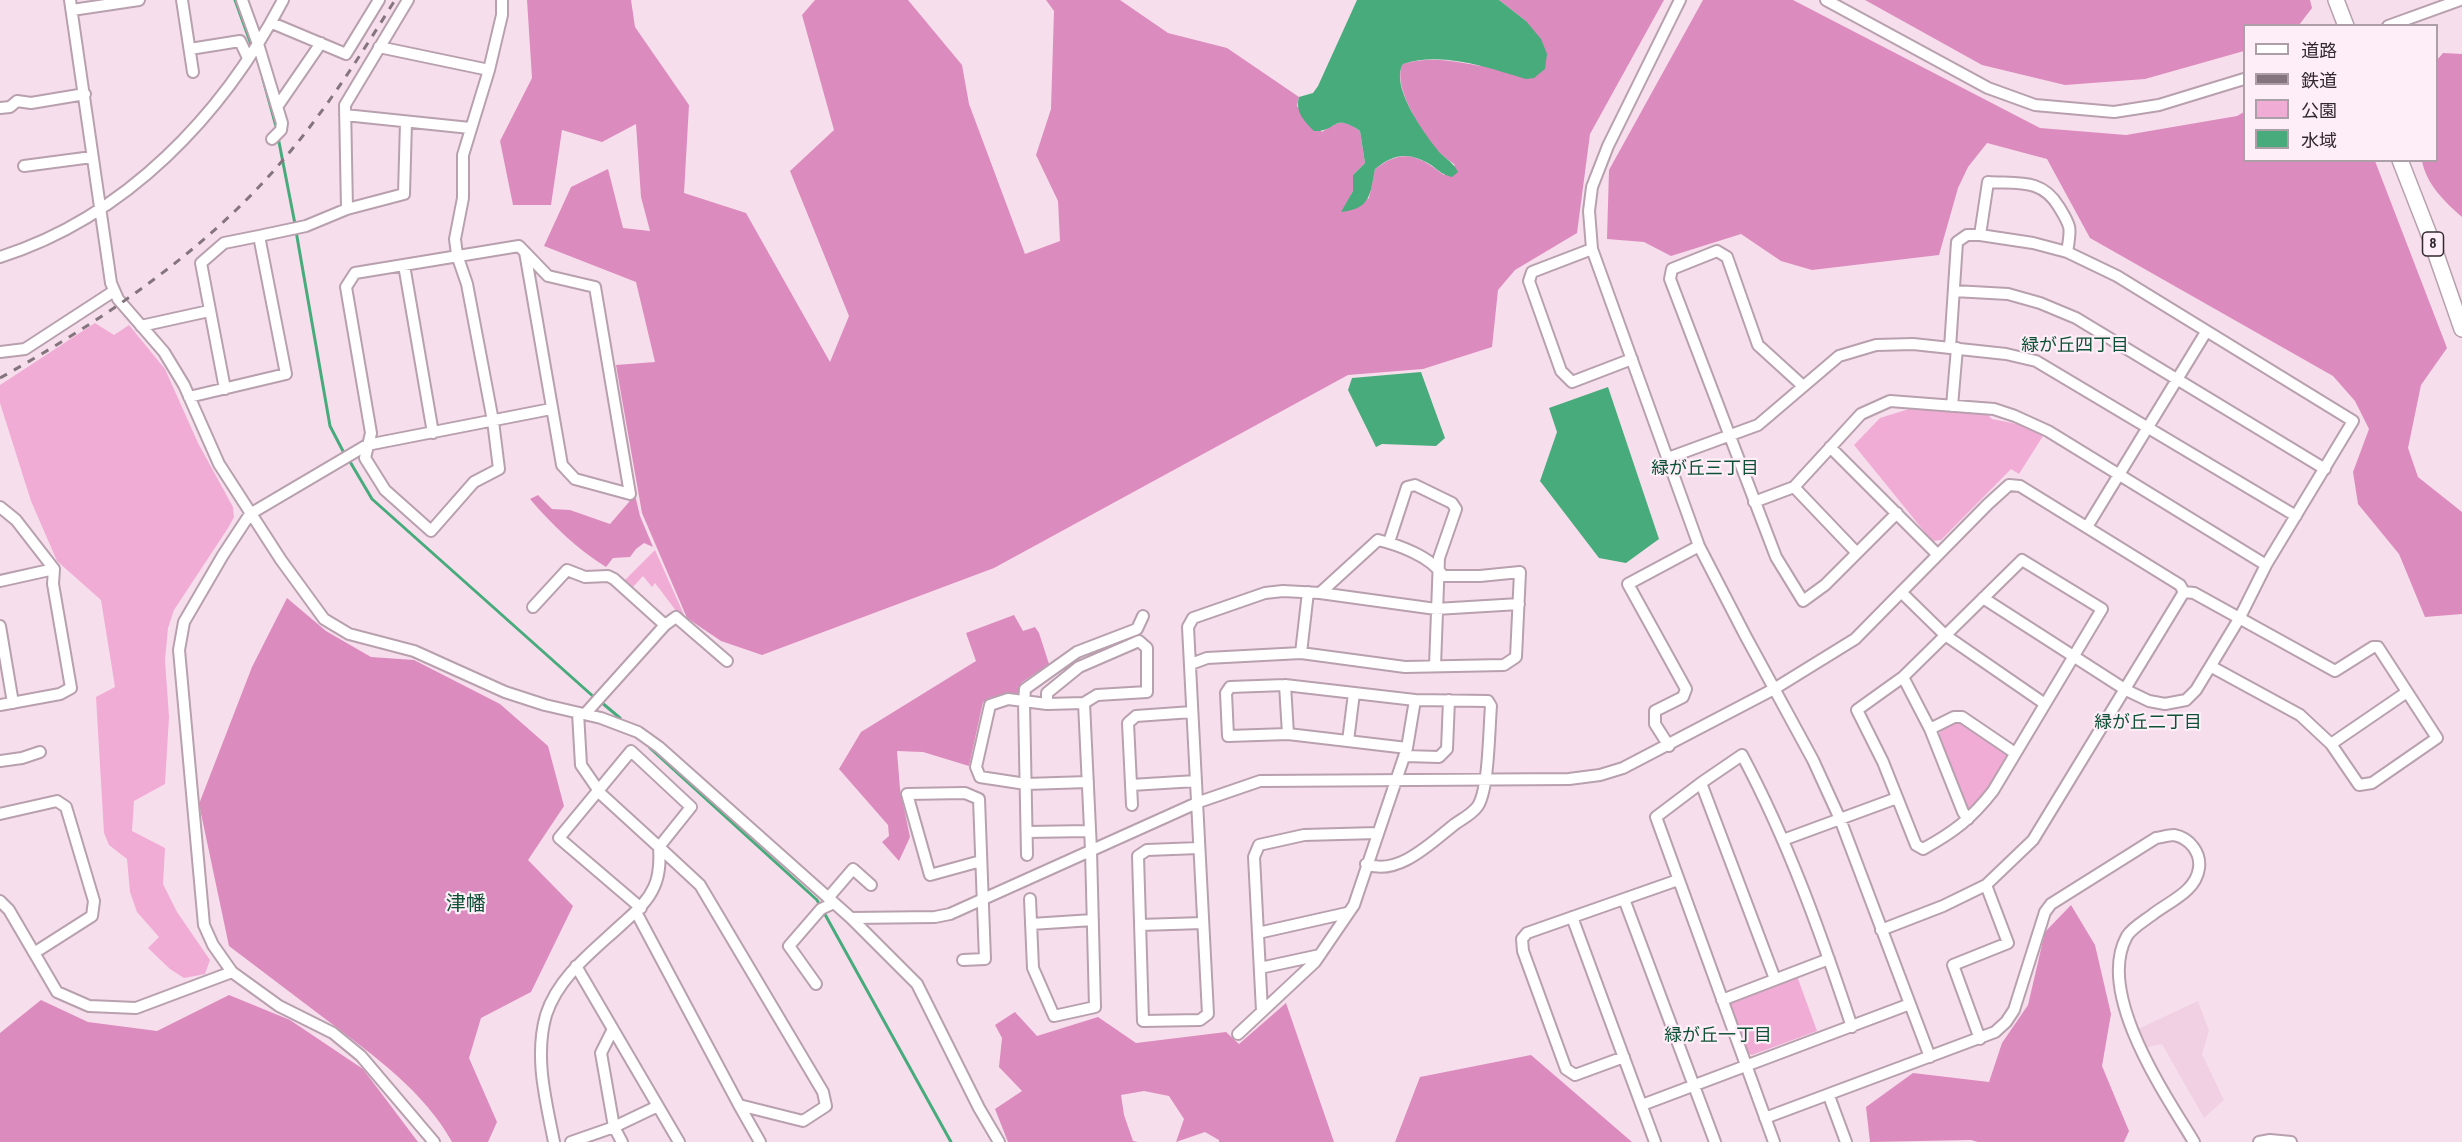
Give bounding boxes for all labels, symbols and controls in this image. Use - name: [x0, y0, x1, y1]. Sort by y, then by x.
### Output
- legend: [2243, 24, 2438, 162]
- text: 道路: [2301, 38, 2337, 63]
- text: 鉄道: [2301, 68, 2337, 93]
- text: 公園: [2301, 98, 2337, 123]
- text: 水域: [2301, 128, 2337, 153]
- road number: 8: [2422, 232, 2444, 256]
- district label: 緑が丘四丁目: [2021, 335, 2129, 357]
- district label: 緑が丘三丁目: [1651, 458, 1759, 480]
- district label: 緑が丘二丁目: [2094, 712, 2202, 734]
- district label: 津幡: [446, 893, 486, 917]
- district label: 緑が丘一丁目: [1664, 1025, 1772, 1047]

